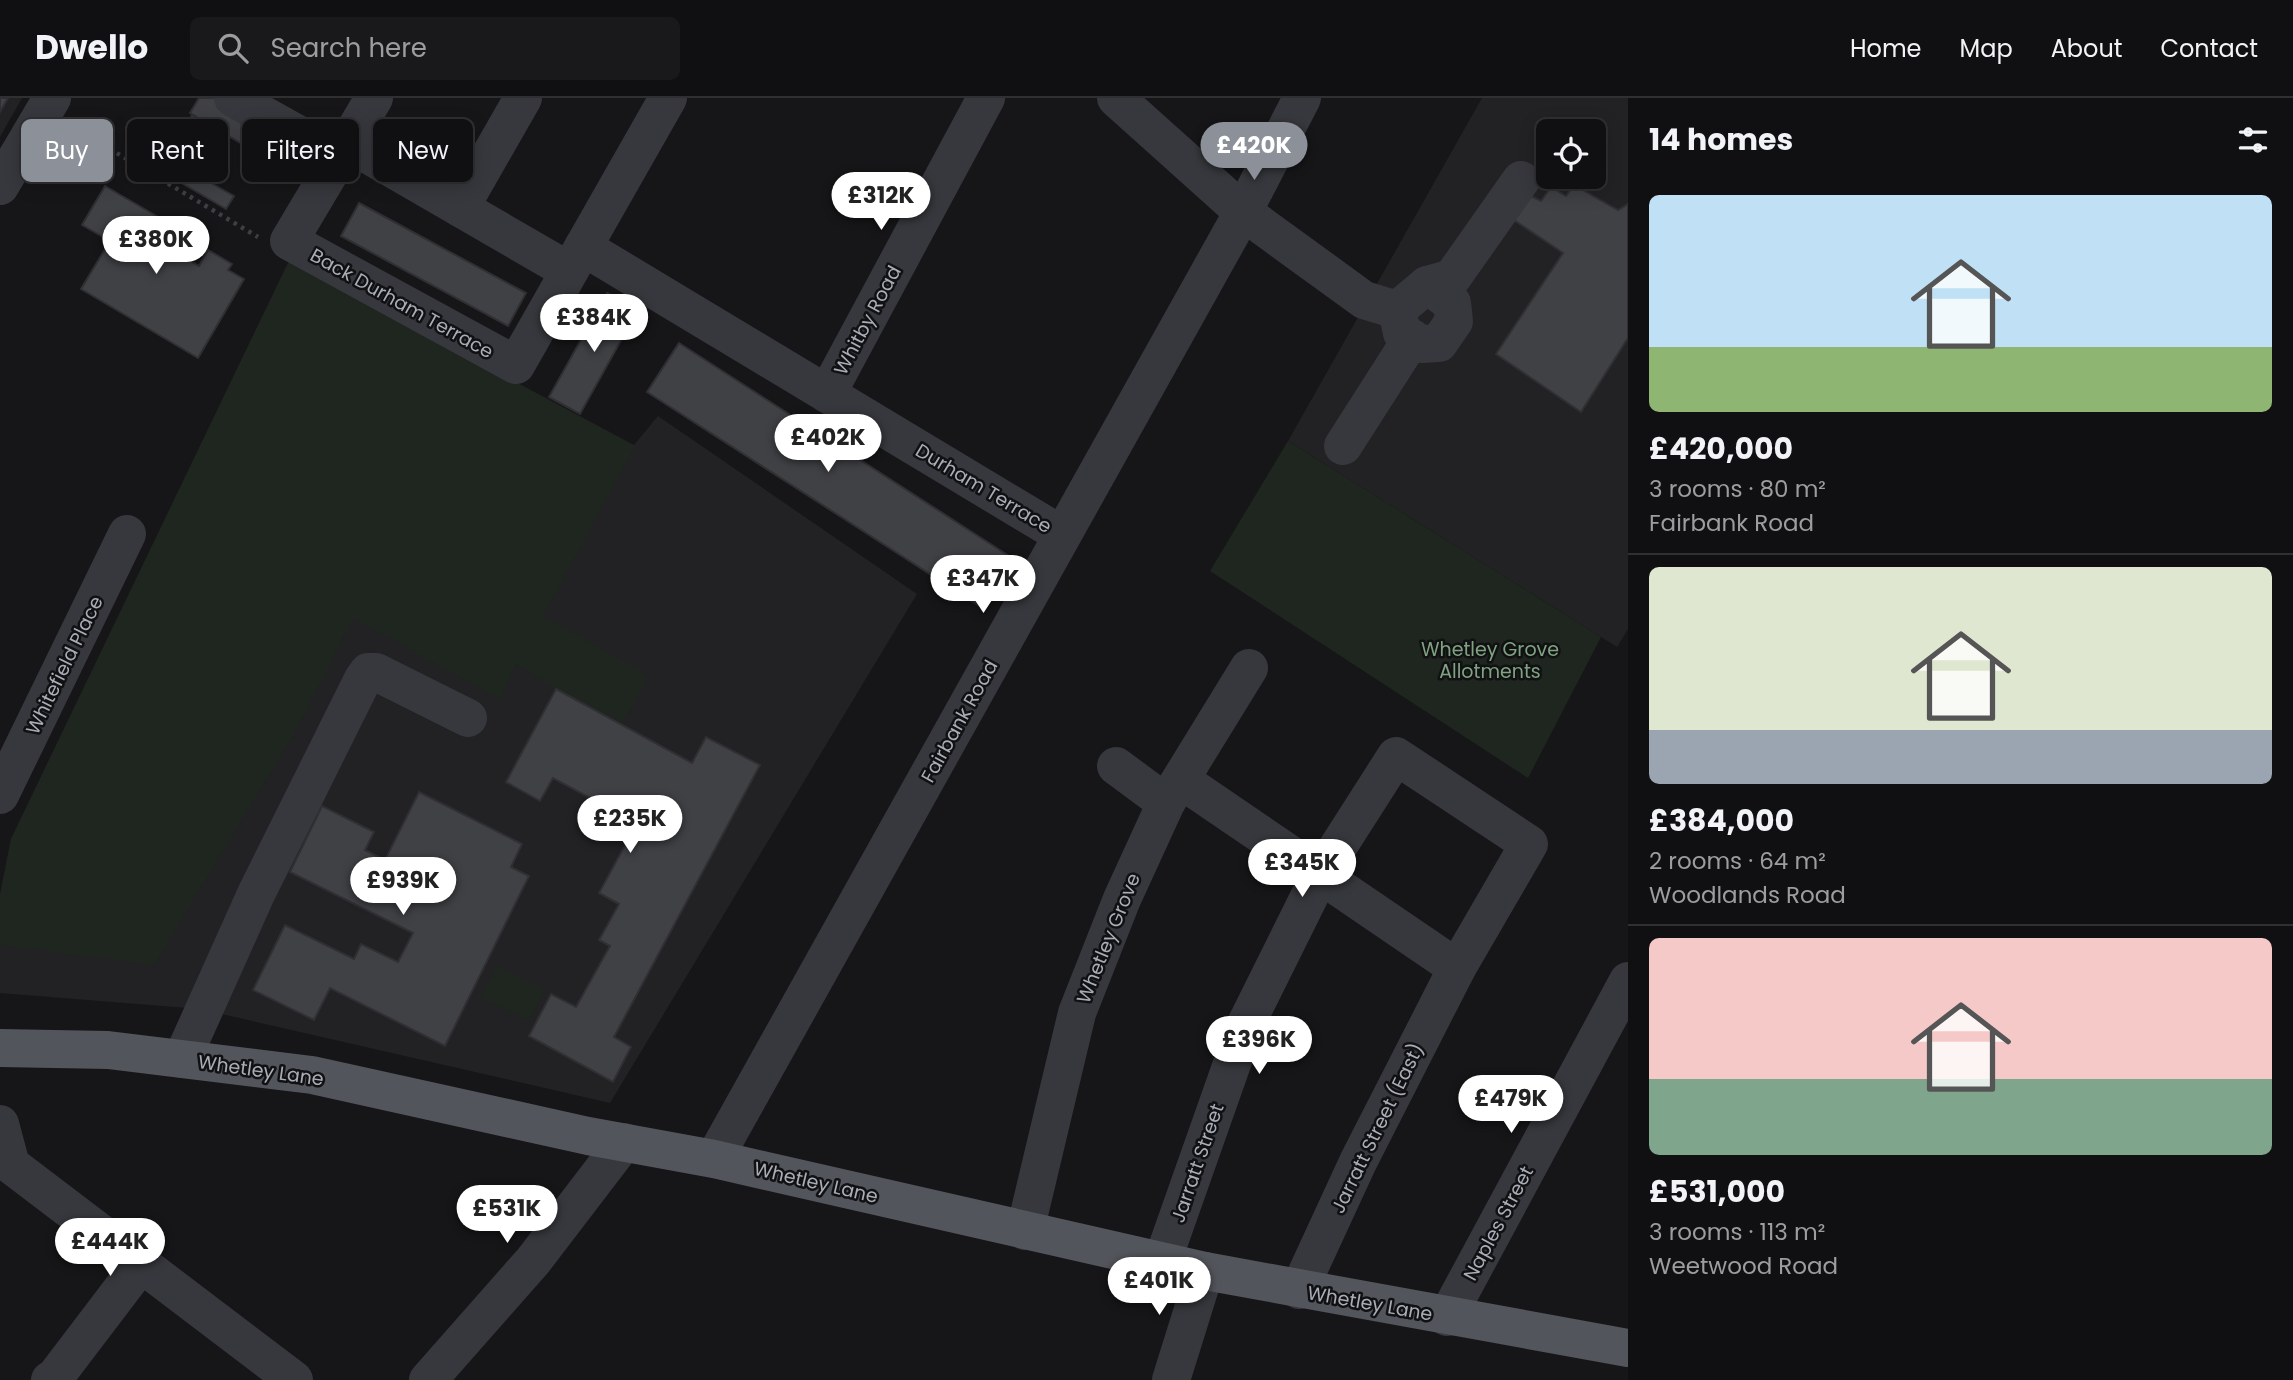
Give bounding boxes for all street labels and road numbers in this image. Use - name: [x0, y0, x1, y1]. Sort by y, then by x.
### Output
- street label: Back Durham Terrace: [305, 242, 498, 365]
- street label: Whitby Road: [827, 261, 908, 380]
- street label: Durham Terrace: [910, 437, 1057, 540]
- street label: Whitefield Place: [19, 591, 110, 739]
- street label: Fairbank Road: [915, 655, 1004, 787]
- street label: Whetley Grove: [1070, 869, 1147, 1007]
- street label: Jarratt Street (East): [1324, 1039, 1430, 1218]
- street label: Whetley Lane: [196, 1048, 326, 1093]
- street label: Jarratt Street: [1164, 1100, 1231, 1226]
- street label: Whetley Lane: [751, 1155, 881, 1210]
- street label: Naples Street: [1457, 1161, 1540, 1285]
- street label: Whetley Lane: [1305, 1279, 1435, 1328]

